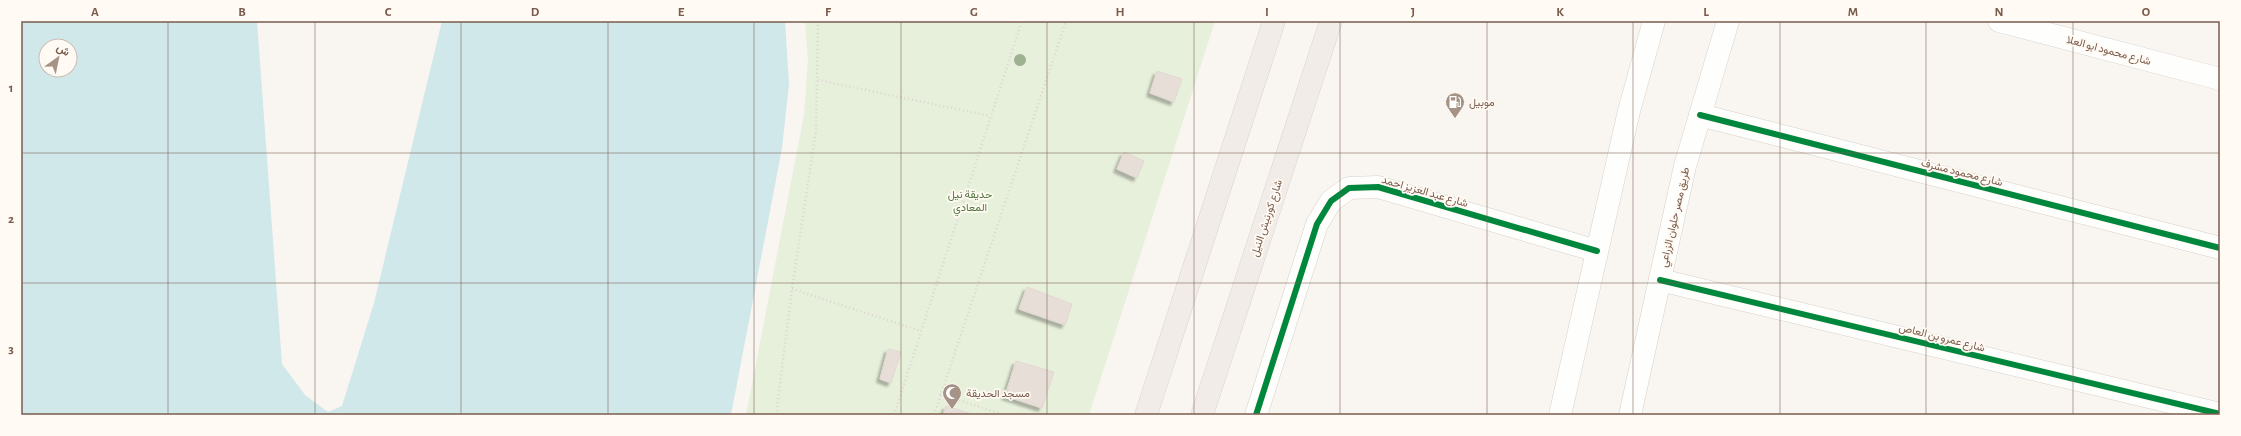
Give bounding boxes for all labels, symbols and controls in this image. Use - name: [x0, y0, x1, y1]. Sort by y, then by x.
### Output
- text: A: [91, 6, 99, 19]
- text: B: [238, 6, 246, 19]
- text: C: [385, 6, 392, 19]
- text: D: [531, 6, 540, 19]
- text: E: [678, 6, 685, 19]
- text: F: [825, 6, 832, 19]
- text: G: [970, 6, 978, 19]
- text: H: [1115, 6, 1125, 19]
- text: I: [1265, 6, 1269, 19]
- text: J: [1411, 6, 1415, 19]
- text: K: [1556, 6, 1564, 19]
- text: L: [1703, 6, 1709, 19]
- text: M: [1848, 6, 1858, 19]
- text: N: [1994, 6, 2004, 19]
- text: O: [2142, 6, 2151, 19]
- street label: شارع محمود ابو العلا: [2065, 34, 2152, 69]
- north arrow: [38, 38, 78, 78]
- text: ش: [54, 42, 72, 59]
- text: 1: [9, 82, 13, 95]
- fuel station icon: موبيل: [1444, 91, 1466, 119]
- place label: موبيل: [1469, 97, 1495, 109]
- street label: شارع محمود مشرف: [1919, 157, 2004, 190]
- street label: طريق مصر حلوان الزراعي: [1658, 166, 1695, 269]
- street label: شارع عبد العزيز احمد: [1380, 174, 1470, 211]
- street label: شارع كورنيش النيل: [1249, 178, 1286, 259]
- park label: حديقة نيل المعادي: [948, 189, 992, 217]
- text: 2: [8, 213, 14, 226]
- street label: شارع عمرو بن العاص: [1897, 321, 1986, 356]
- text: 3: [8, 343, 14, 356]
- mosque icon: مسجد الحديقة: [941, 382, 963, 410]
- place label: مسجد الحديقة: [966, 388, 1030, 400]

